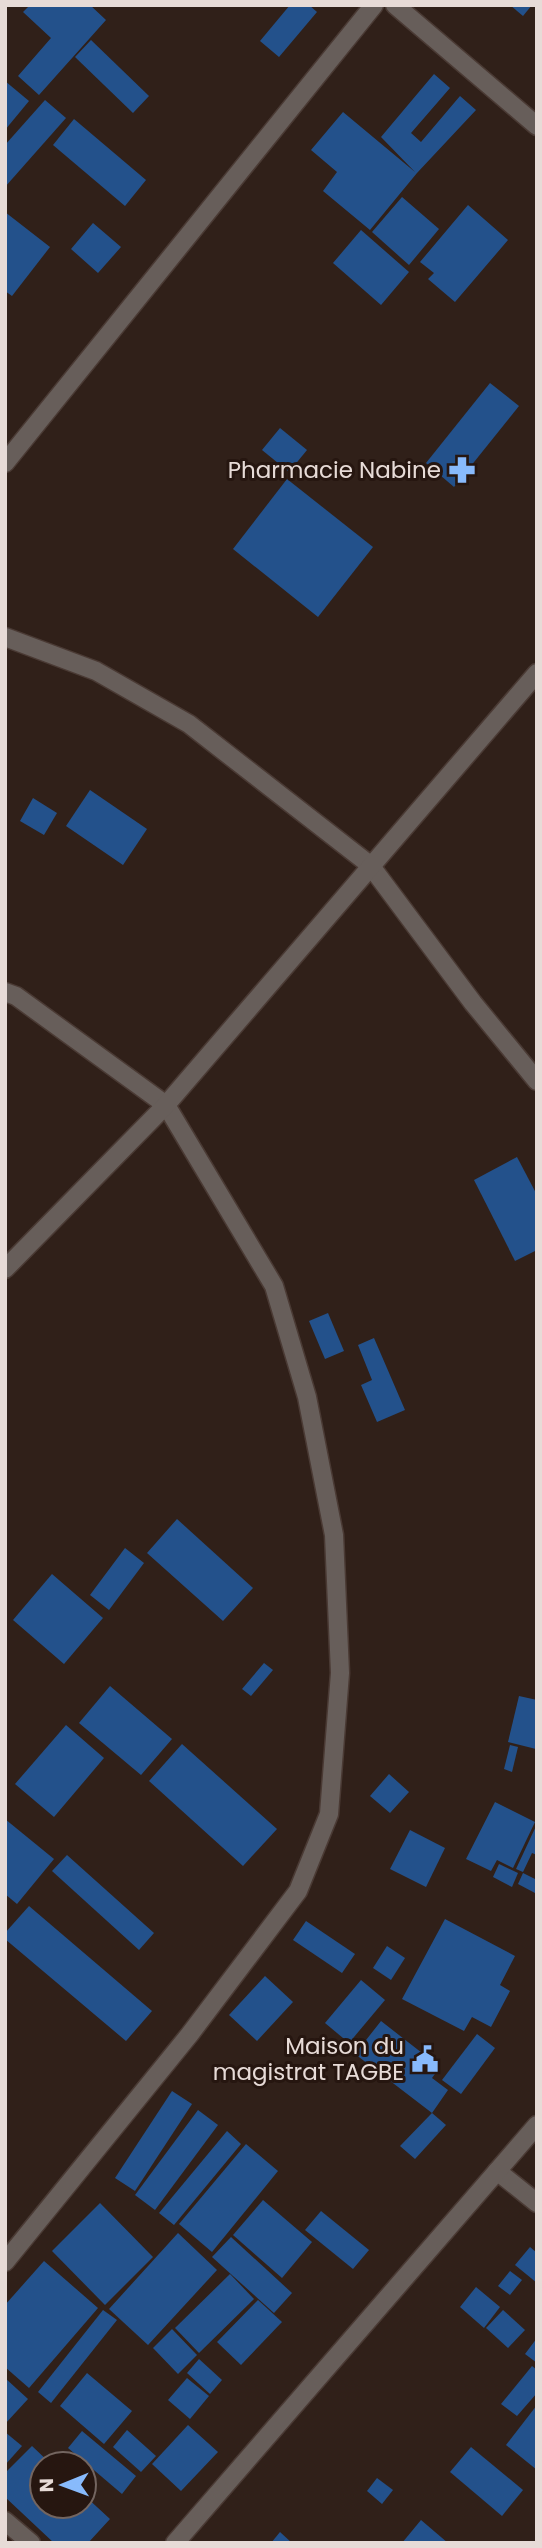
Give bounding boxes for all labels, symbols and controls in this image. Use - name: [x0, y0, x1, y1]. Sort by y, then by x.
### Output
- place label: Pharmacie Nabine: [228, 454, 441, 486]
- pharmacy icon: Pharmacie Nabine: [447, 455, 477, 485]
- place label: Maison du magistrat TAGBE: [213, 2030, 404, 2088]
- public building icon: Maison du magistrat TAGBE: [410, 2044, 440, 2074]
- north arrow: [28, 2450, 98, 2520]
- text: N: [33, 2478, 60, 2493]

